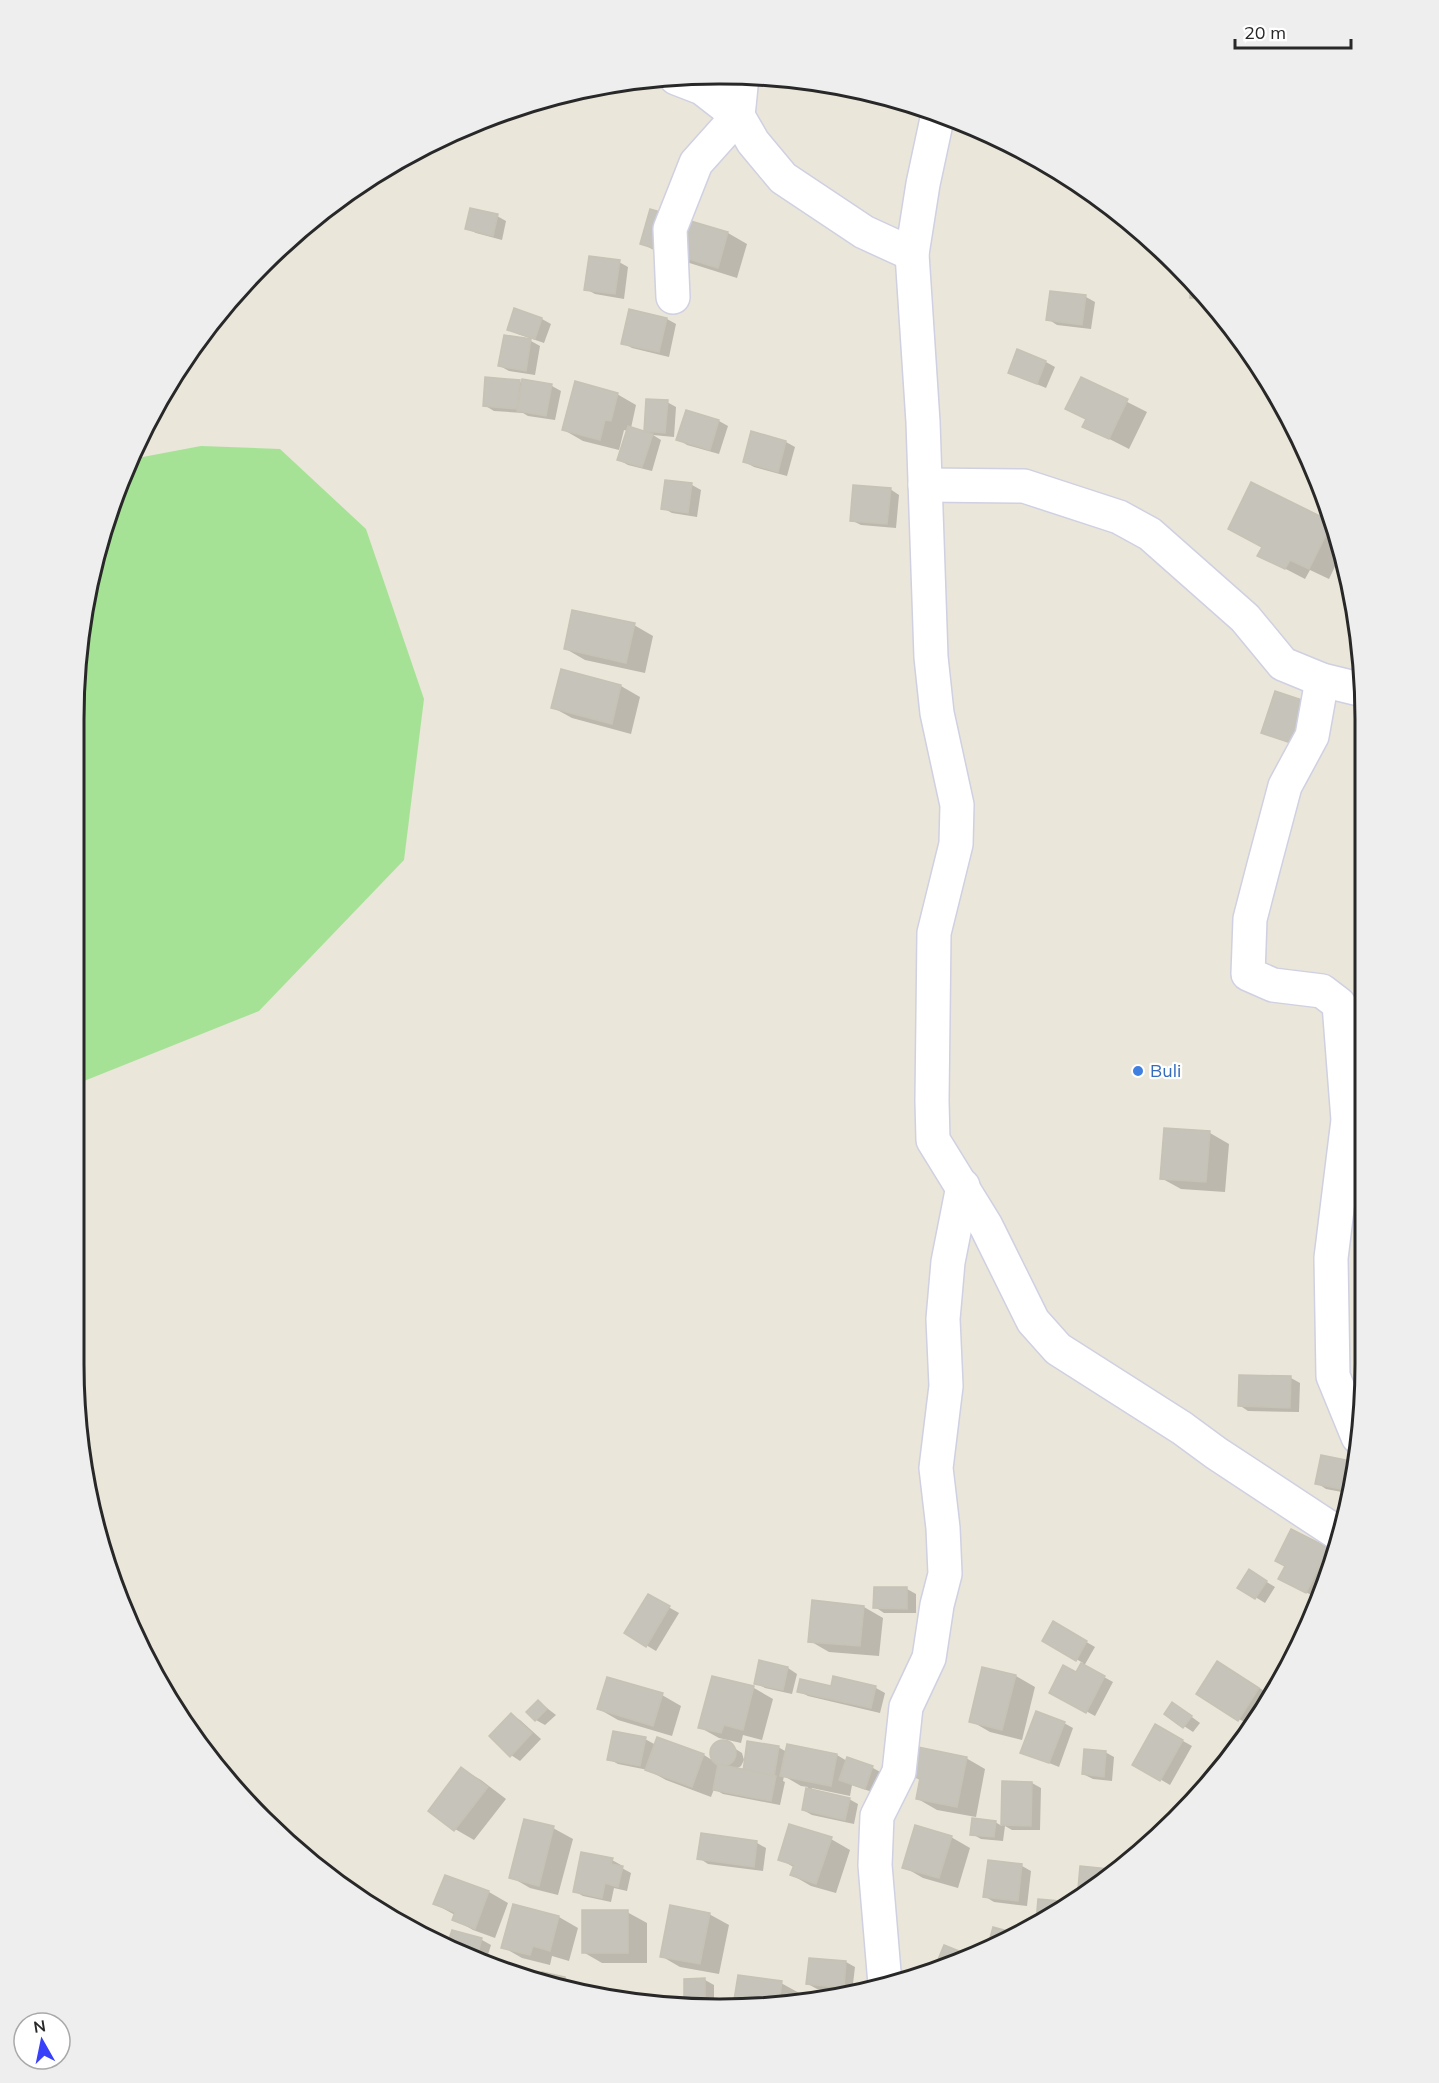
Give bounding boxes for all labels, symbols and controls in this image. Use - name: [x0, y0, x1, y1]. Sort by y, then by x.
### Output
- scale bar: [1235, 12, 1350, 50]
- text: 20 m: [1244, 21, 1286, 44]
- place label: Buli: [1150, 1059, 1181, 1082]
- marker: Buli: [1131, 1064, 1145, 1078]
- north arrow: [12, 2011, 72, 2071]
- text: N: [32, 2015, 47, 2037]

